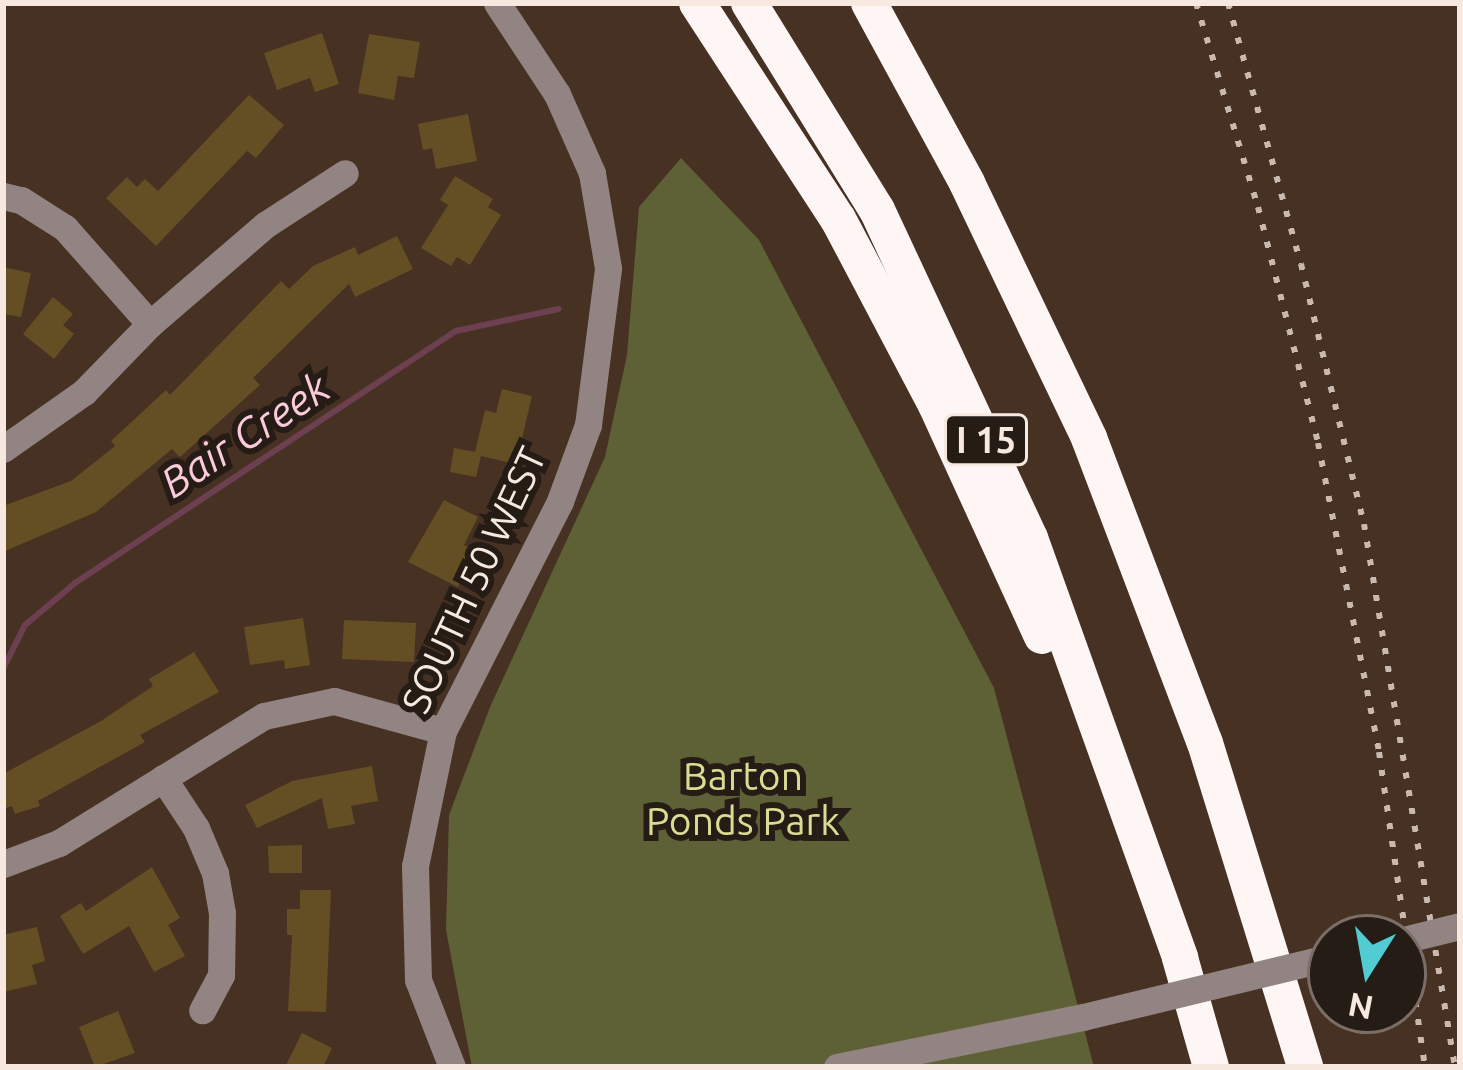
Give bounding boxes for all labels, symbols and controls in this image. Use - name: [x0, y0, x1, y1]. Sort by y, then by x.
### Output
- water label: Bair Creek: [151, 362, 339, 508]
- road number: I 15: [944, 410, 1028, 470]
- street label: SOUTH 50 WEST: [392, 440, 556, 720]
- park label: Barton Ponds Park: [646, 754, 840, 845]
- north arrow: [1307, 914, 1427, 1034]
- text: N: [1345, 986, 1376, 1027]

